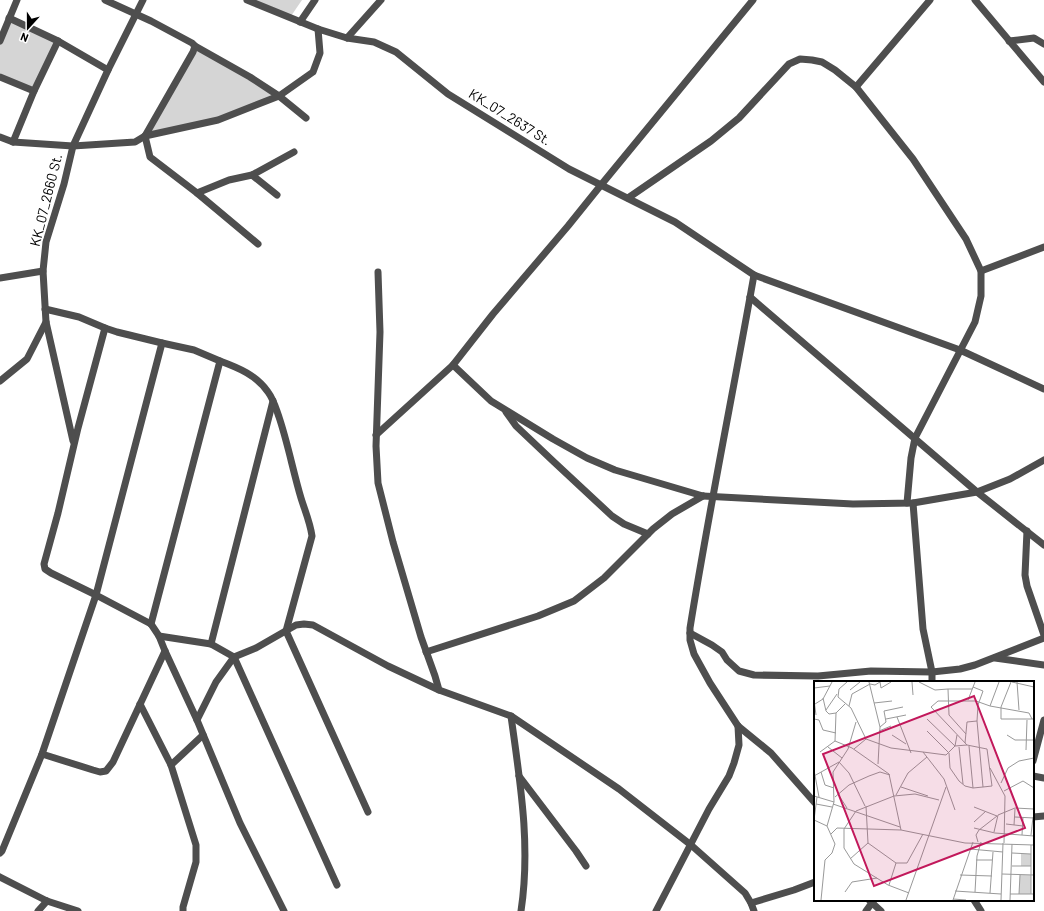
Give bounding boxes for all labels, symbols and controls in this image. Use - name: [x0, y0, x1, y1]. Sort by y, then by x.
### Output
- north arrow: [8, 8, 48, 48]
- text: N: [18, 30, 30, 45]
- street label: KK_07_2637 St.: [466, 85, 555, 149]
- street label: KK_07_2660 St.: [26, 152, 65, 248]
- inset map: [814, 681, 1034, 901]

